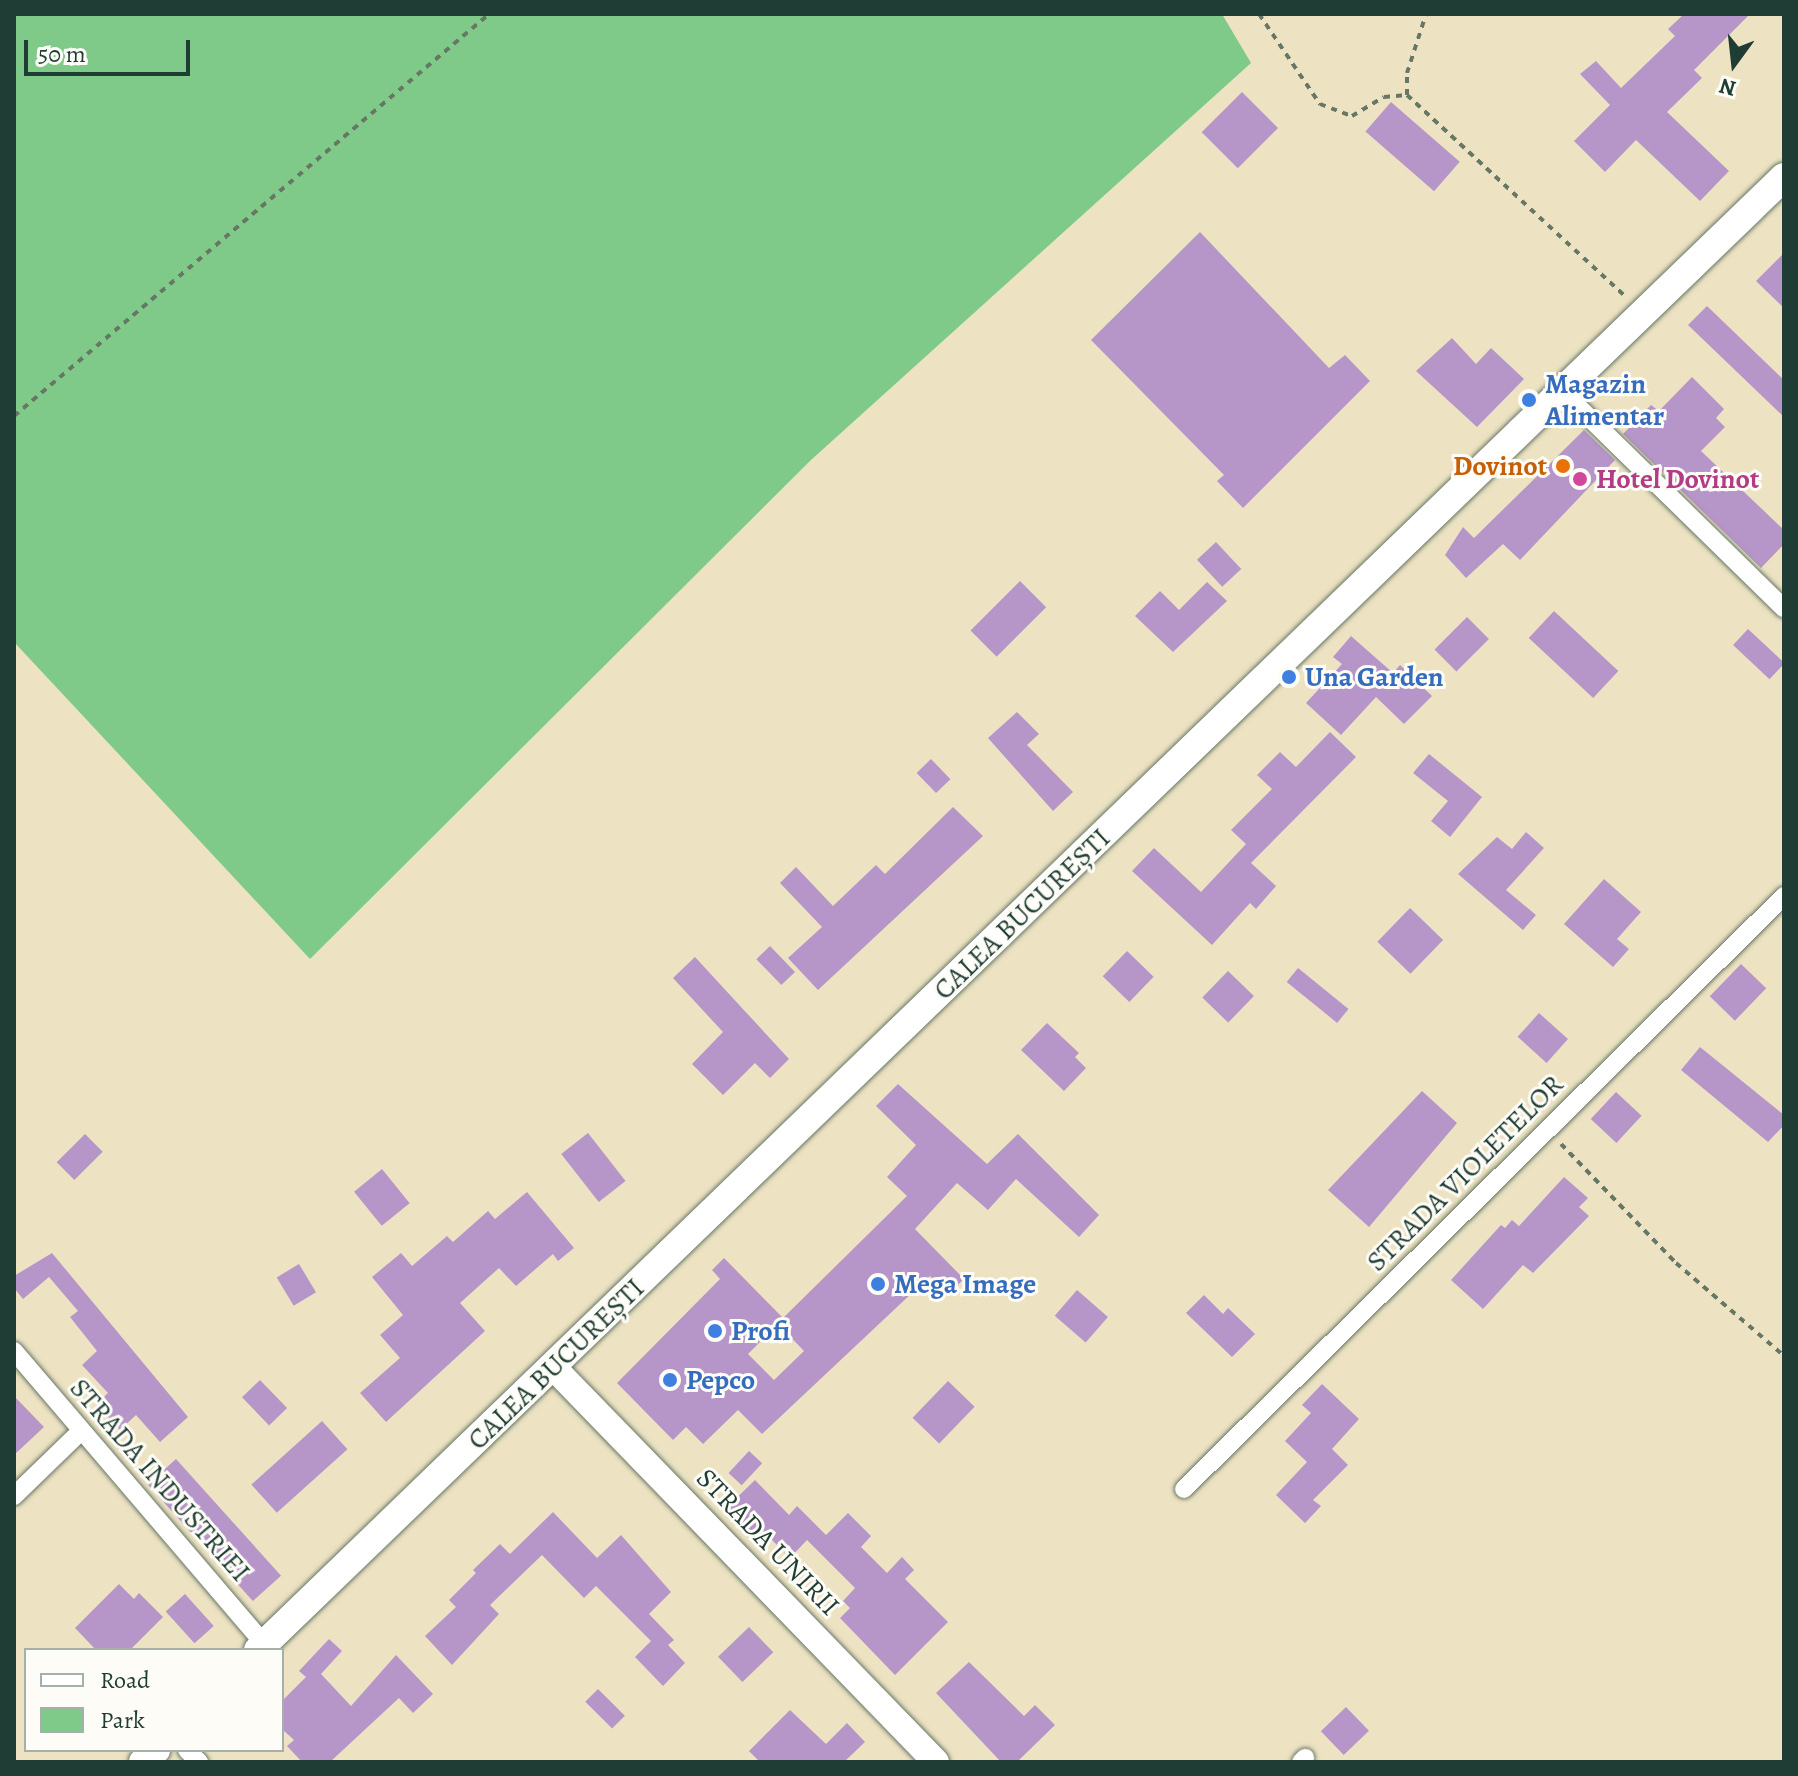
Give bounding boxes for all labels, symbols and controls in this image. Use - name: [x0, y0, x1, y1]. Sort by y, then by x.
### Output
- scale bar: [28, 24, 194, 74]
- north arrow: [1694, 24, 1774, 104]
- text: 50 m: [38, 38, 86, 70]
- text: N: [1716, 71, 1739, 104]
- place label: Magazin Alimentar: [1545, 367, 1664, 433]
- marker: Magazin Alimentar: [1520, 391, 1538, 409]
- place label: Dovinot: [1453, 449, 1547, 483]
- marker: Dovinot: [1554, 457, 1572, 475]
- place label: Hotel Dovinot: [1596, 462, 1759, 496]
- marker: Hotel Dovinot: [1571, 470, 1589, 488]
- place label: Una Garden: [1305, 660, 1444, 694]
- marker: Una Garden: [1280, 668, 1298, 686]
- street label: CALEA BUCUREȘTI: [927, 821, 1117, 1007]
- street label: STRADA VIOLETELOR: [1360, 1068, 1570, 1278]
- place label: Mega Image: [894, 1267, 1036, 1301]
- street label: CALEA BUCUREȘTI: [461, 1271, 651, 1457]
- marker: Mega Image: [869, 1275, 887, 1293]
- place label: Profi: [731, 1314, 790, 1348]
- marker: Profi: [706, 1322, 724, 1340]
- place label: Pepco: [686, 1363, 755, 1397]
- marker: Pepco: [661, 1371, 679, 1389]
- street label: STRADA INDUSTRIEI: [63, 1372, 257, 1588]
- street label: STRADA UNIRII: [689, 1461, 847, 1623]
- legend: [24, 1648, 284, 1752]
- text: Road: [100, 1664, 150, 1696]
- text: Park: [100, 1704, 145, 1736]

